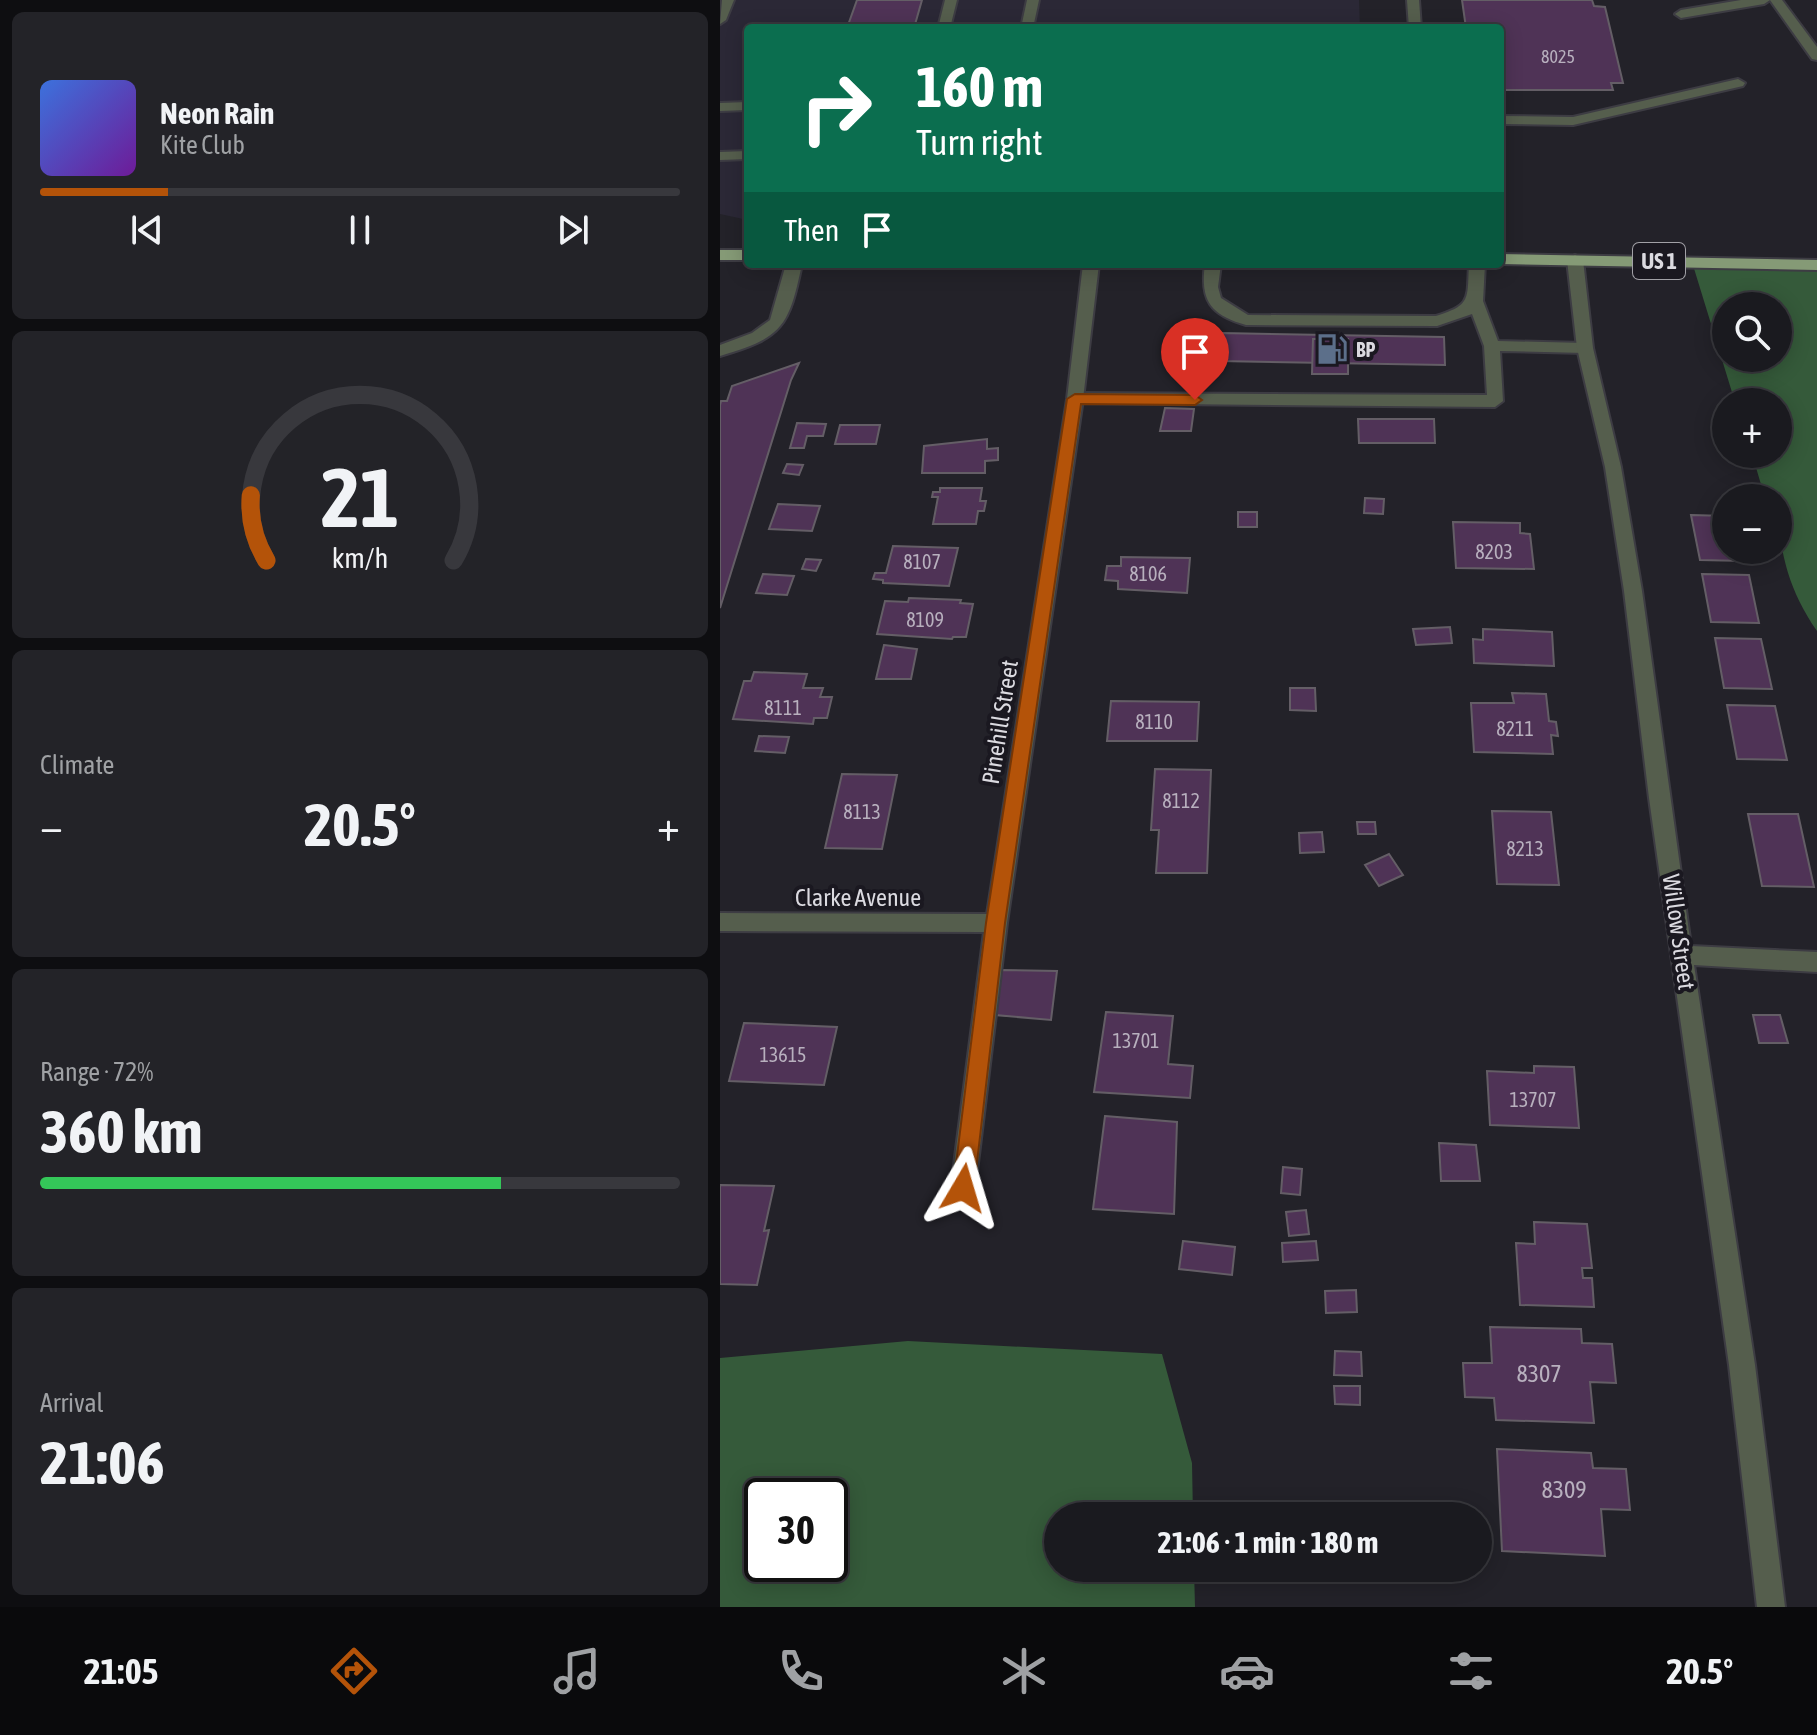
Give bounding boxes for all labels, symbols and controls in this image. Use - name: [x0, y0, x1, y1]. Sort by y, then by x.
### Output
- house number: 8025: [1541, 46, 1575, 67]
- text: 160 m: [916, 55, 1043, 119]
- icon: right: [784, 56, 888, 160]
- text: Neon Rain: [160, 96, 274, 130]
- text: Turn right: [916, 121, 1043, 163]
- text: Kite Club: [160, 130, 245, 160]
- icon: previous: [125, 208, 169, 252]
- icon: pause: [338, 208, 382, 252]
- icon: next: [551, 208, 595, 252]
- icon: arrive: [855, 208, 899, 252]
- text: Then: [784, 213, 839, 247]
- road number: US 1: [1633, 243, 1685, 279]
- map controls: [1712, 292, 1792, 564]
- button: search: [1712, 292, 1792, 372]
- pin: [1161, 318, 1229, 400]
- icon: arrive: [1173, 330, 1217, 374]
- fuel station icon: BP: [1315, 332, 1349, 366]
- place label: BP: [1356, 338, 1375, 361]
- button: +: [1712, 388, 1792, 468]
- text: 21: [321, 448, 399, 544]
- button: −: [1712, 484, 1792, 564]
- house number: 8203: [1475, 540, 1513, 563]
- text: km/h: [332, 541, 388, 574]
- house number: 8107: [903, 550, 941, 573]
- house number: 8106: [1129, 562, 1167, 585]
- house number: 8109: [906, 608, 944, 631]
- street label: Pinehill Street: [977, 658, 1023, 786]
- house number: 8111: [764, 696, 802, 719]
- house number: 8110: [1135, 710, 1173, 733]
- house number: 8211: [1496, 717, 1534, 740]
- text: Climate: [40, 750, 114, 780]
- house number: 8112: [1162, 789, 1200, 812]
- text: 20.5°: [304, 790, 416, 859]
- text: −: [40, 800, 63, 850]
- text: +: [657, 800, 680, 850]
- house number: 8113: [843, 800, 881, 823]
- house number: 8213: [1506, 837, 1544, 860]
- street label: Willow Street: [1658, 872, 1701, 992]
- street label: Clarke Avenue: [795, 884, 921, 911]
- house number: 13701: [1113, 1029, 1160, 1052]
- house number: 13615: [760, 1043, 807, 1066]
- text: Range · 72%: [40, 1057, 153, 1087]
- house number: 13707: [1510, 1088, 1557, 1111]
- text: 360 km: [40, 1097, 202, 1166]
- position arrow: [921, 1146, 1005, 1230]
- house number: 8307: [1516, 1360, 1562, 1387]
- text: Arrival: [40, 1388, 104, 1418]
- text: 21:06: [40, 1428, 165, 1497]
- house number: 8309: [1541, 1476, 1587, 1503]
- speed limit sign: 30: [744, 1478, 848, 1582]
- text: 21:06 · 1 min · 180 m: [1158, 1525, 1378, 1559]
- icon: directions: [326, 1643, 382, 1699]
- icon: music: [549, 1643, 605, 1699]
- icon: phone: [773, 1643, 829, 1699]
- icon: climate: [996, 1643, 1052, 1699]
- icon: car: [1219, 1643, 1275, 1699]
- icon: filters: [1443, 1643, 1499, 1699]
- text: 21:05: [84, 1650, 159, 1692]
- text: 20.5°: [1666, 1650, 1733, 1692]

